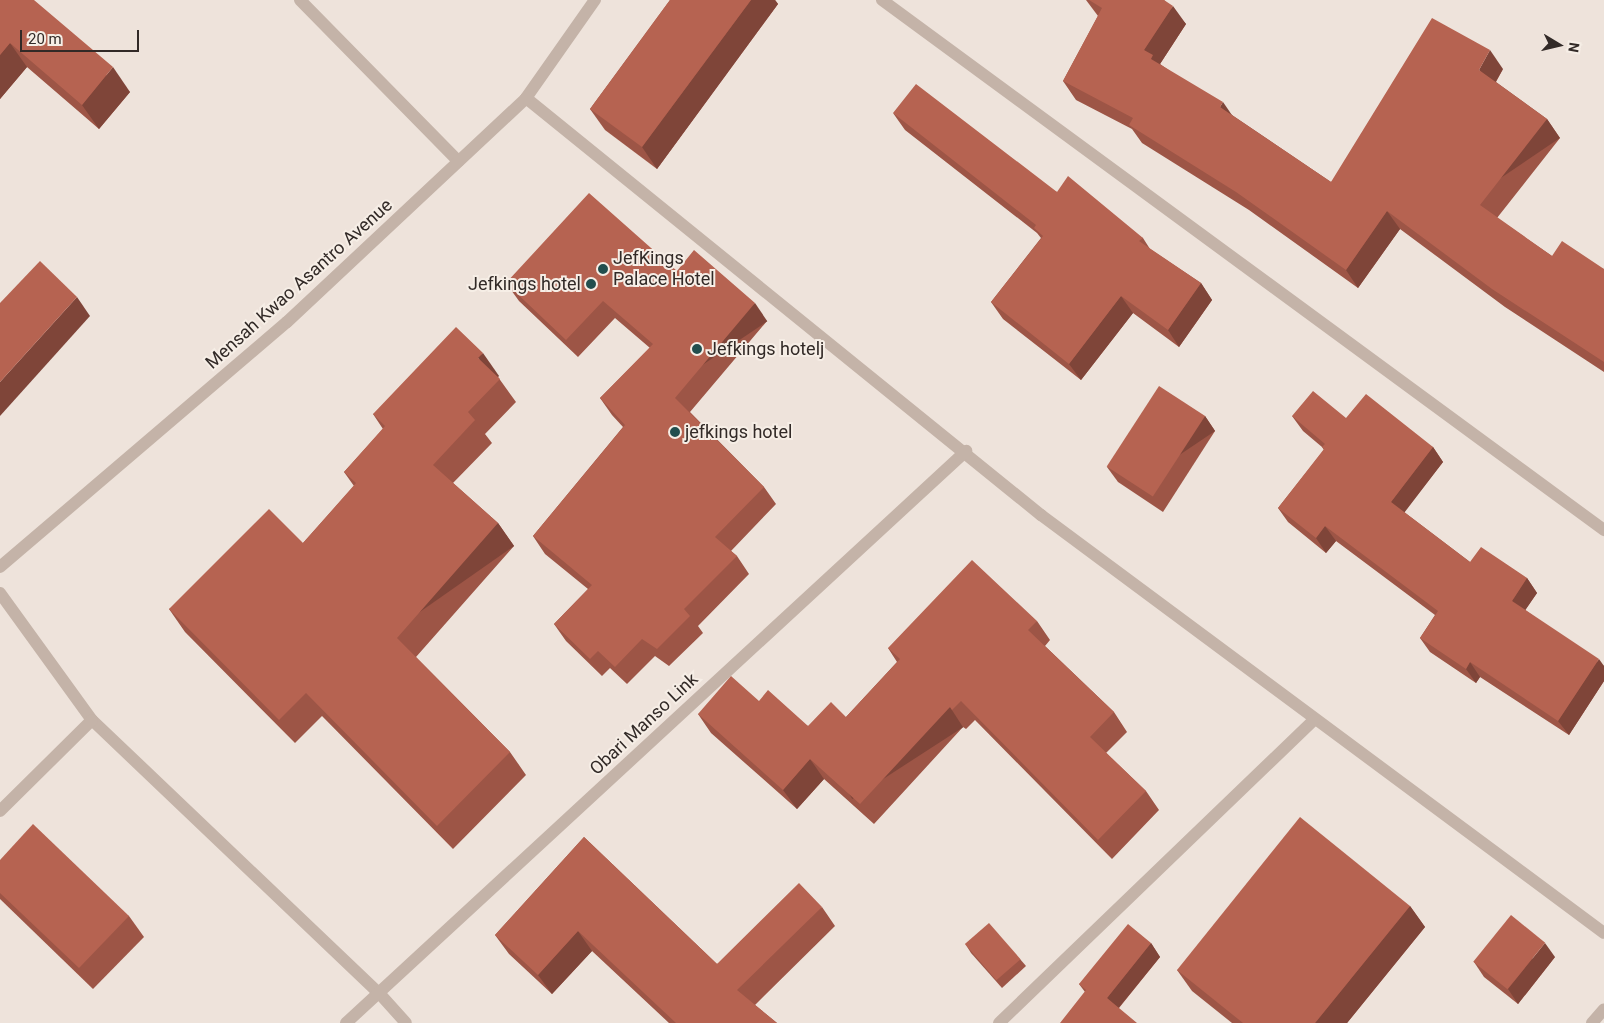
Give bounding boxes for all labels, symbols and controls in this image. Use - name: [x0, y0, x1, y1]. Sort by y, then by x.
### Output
- scale bar: [22, 20, 141, 52]
- north arrow: [1534, 20, 1584, 70]
- text: 20 m: [28, 30, 62, 48]
- text: N: [1565, 41, 1582, 53]
- street label: Mensah Kwao Asantro Avenue: [201, 194, 397, 374]
- place label: JefKings Palace Hotel: [613, 248, 715, 290]
- marker: JefKings Palace Hotel: [597, 263, 609, 275]
- place label: Jefkings hotel: [468, 273, 581, 295]
- marker: Jefkings hotel: [585, 278, 597, 290]
- place label: Jefkings hotelj: [707, 338, 824, 360]
- marker: Jefkings hotelj: [691, 343, 703, 355]
- place label: jefkings hotel: [685, 421, 792, 443]
- marker: jefkings hotel: [669, 426, 681, 438]
- street label: Obari Manso Link: [586, 668, 702, 780]

